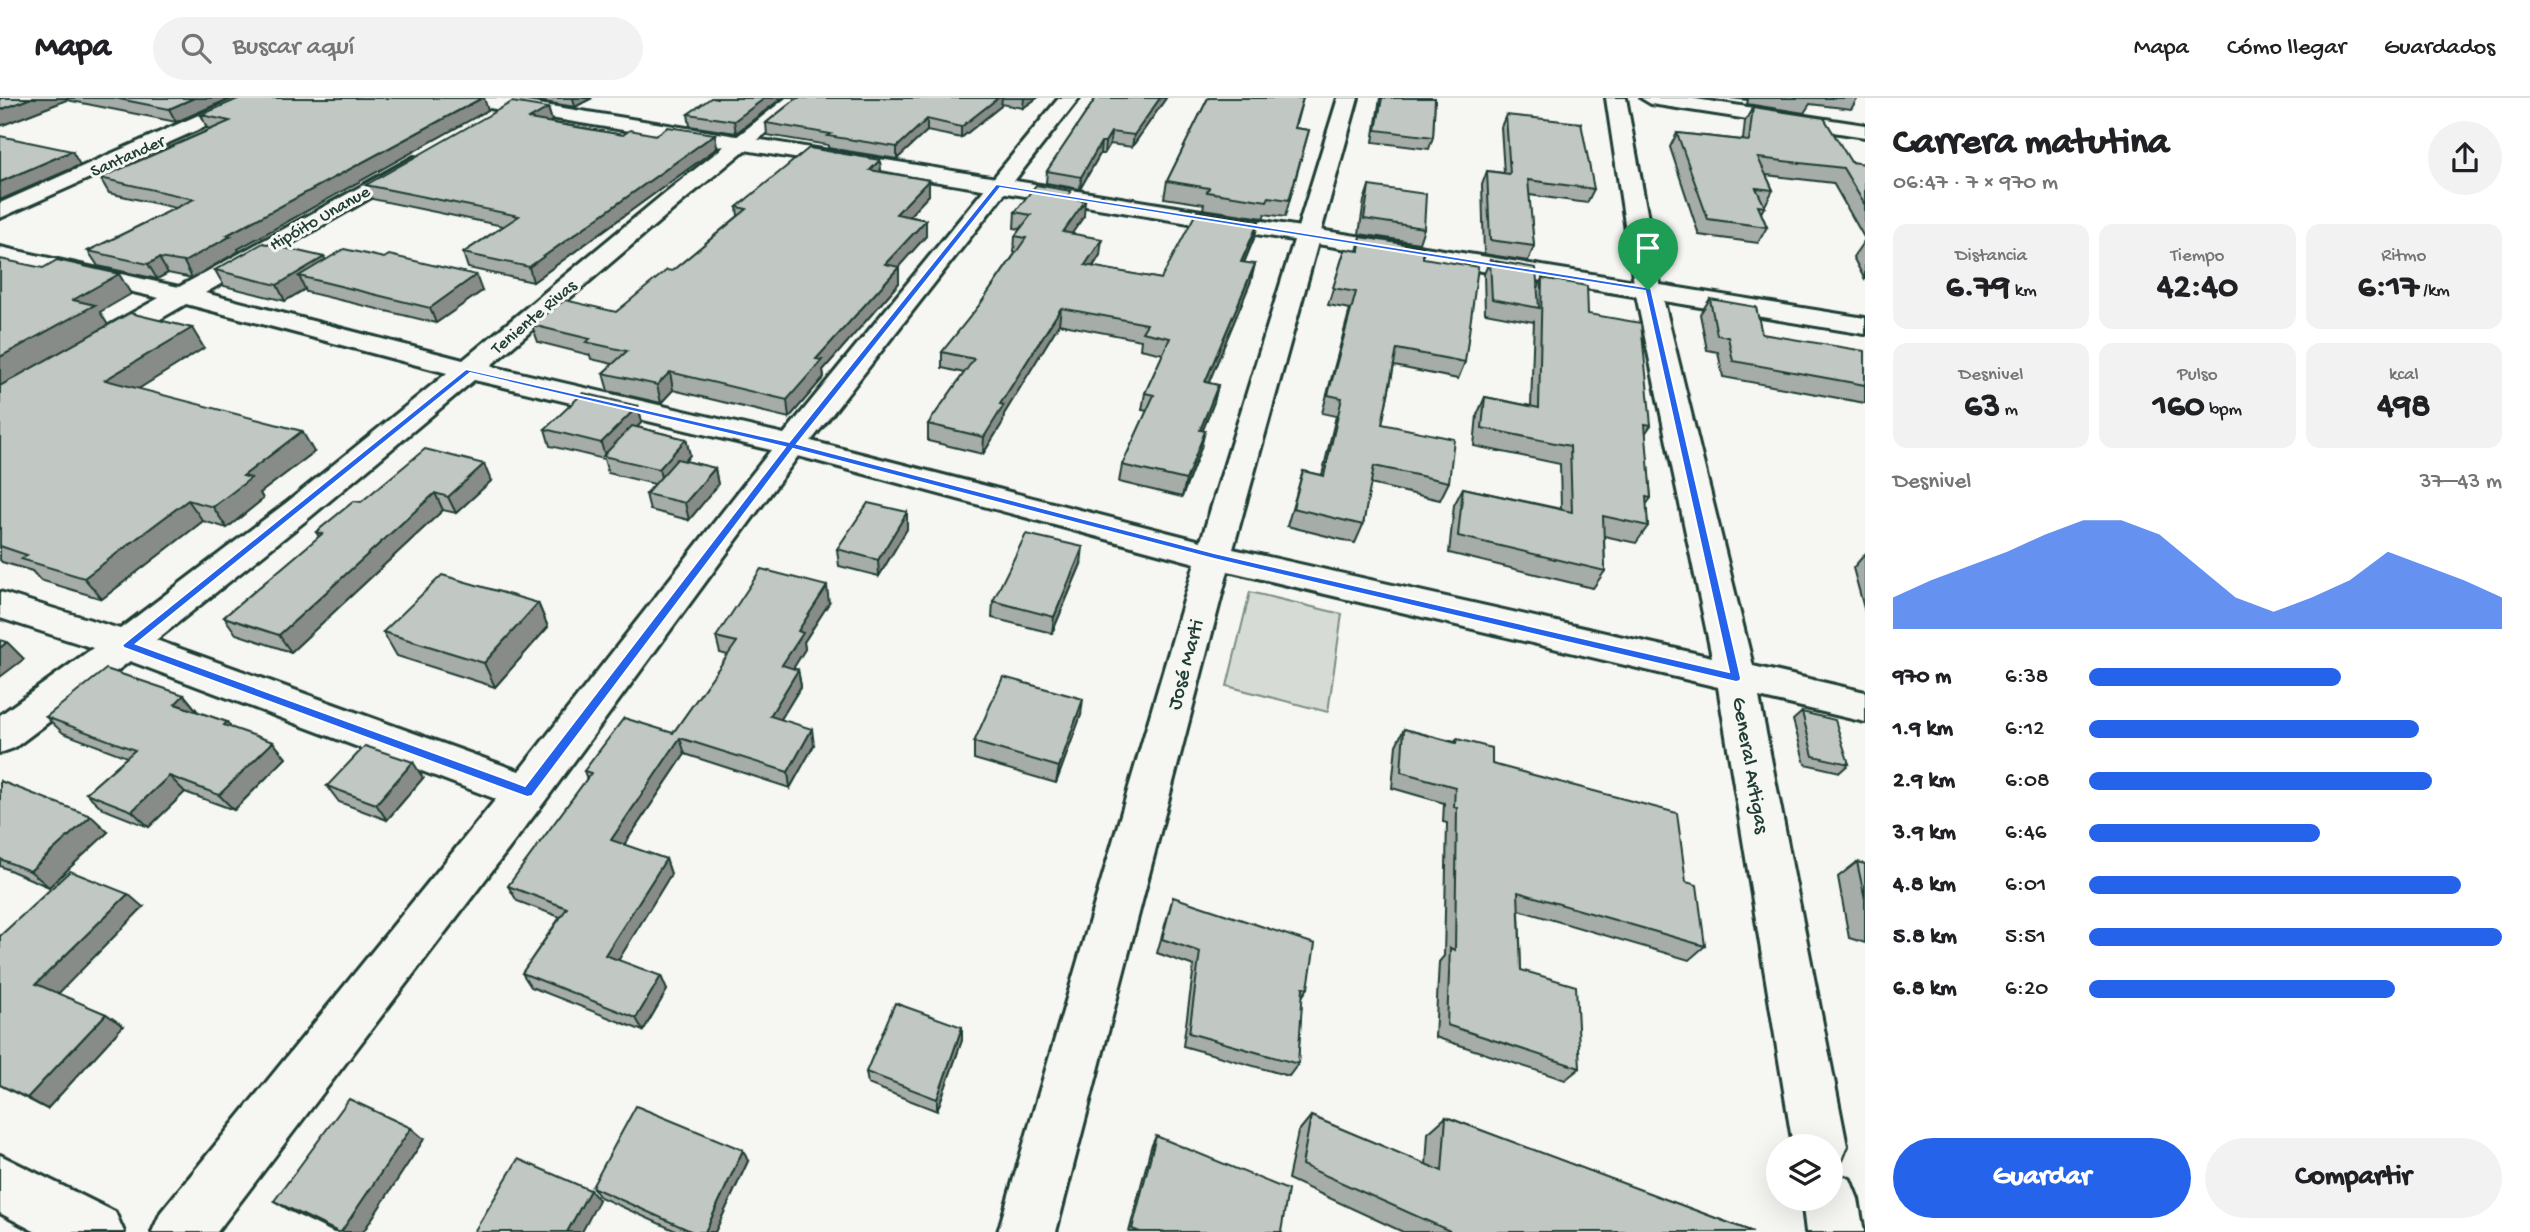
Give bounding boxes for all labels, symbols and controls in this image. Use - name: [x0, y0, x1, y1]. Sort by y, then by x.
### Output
- search box: [153, 17, 643, 80]
- text: Mapa: [35, 29, 111, 67]
- icon: search: [177, 29, 215, 67]
- text: Buscar aquí: [233, 33, 354, 64]
- text: Mapa: [2134, 34, 2189, 63]
- text: Cómo llegar: [2227, 34, 2346, 63]
- text: Guardados: [2384, 34, 2495, 63]
- button: share: [2428, 121, 2502, 195]
- text: Carrera matutina: [1893, 122, 2169, 166]
- street label: Santander: [88, 131, 170, 183]
- text: 06:47 · 7 × 970 m: [1893, 170, 2058, 197]
- street label: Hipóito Unanue: [266, 182, 375, 256]
- pin: [1618, 218, 1678, 290]
- icon: arrive: [1629, 229, 1667, 267]
- text: Distancia: [1955, 245, 2027, 268]
- text: Tiempo: [2171, 245, 2224, 268]
- text: Ritmo: [2381, 245, 2426, 268]
- text: 6.79: [1946, 268, 2010, 309]
- text: 42:40: [2157, 268, 2238, 309]
- text: 6:17: [2358, 268, 2419, 309]
- street label: Teniente Rivas: [487, 275, 583, 360]
- text: km: [2010, 280, 2037, 303]
- text: /km: [2419, 280, 2450, 303]
- text: Desnivel: [1959, 364, 2024, 387]
- text: Pulso: [2177, 364, 2218, 387]
- text: kcal: [2389, 364, 2419, 387]
- text: 63: [1964, 387, 2000, 428]
- text: 160: [2153, 387, 2205, 428]
- text: 498: [2377, 387, 2430, 428]
- text: m: [2000, 399, 2018, 422]
- text: bpm: [2205, 399, 2242, 422]
- text: Desnivel: [1893, 469, 1971, 496]
- text: 37–43 m: [2419, 469, 2502, 496]
- street label: José Marti: [1163, 617, 1211, 713]
- text: 970 m: [1893, 664, 1951, 691]
- text: 6:38: [2005, 664, 2048, 691]
- street label: General Artigas: [1724, 696, 1773, 837]
- text: 1.9 km: [1893, 716, 1953, 743]
- text: 6:12: [2005, 716, 2044, 743]
- text: 2.9 km: [1893, 768, 1955, 795]
- text: 6:08: [2005, 768, 2050, 795]
- text: 3.9 km: [1893, 820, 1956, 847]
- text: 6:46: [2005, 820, 2046, 847]
- text: 4.8 km: [1893, 872, 1956, 899]
- text: 6:01: [2005, 872, 2046, 899]
- text: 5.8 km: [1893, 924, 1957, 951]
- text: 5:51: [2005, 924, 2046, 951]
- text: 6.8 km: [1893, 976, 1957, 1003]
- text: 6:20: [2005, 976, 2048, 1003]
- map controls: [1766, 1134, 1843, 1211]
- button: layers: [1766, 1134, 1843, 1211]
- button: Guardar: [1893, 1138, 2191, 1218]
- button: Compartir: [2205, 1138, 2502, 1218]

